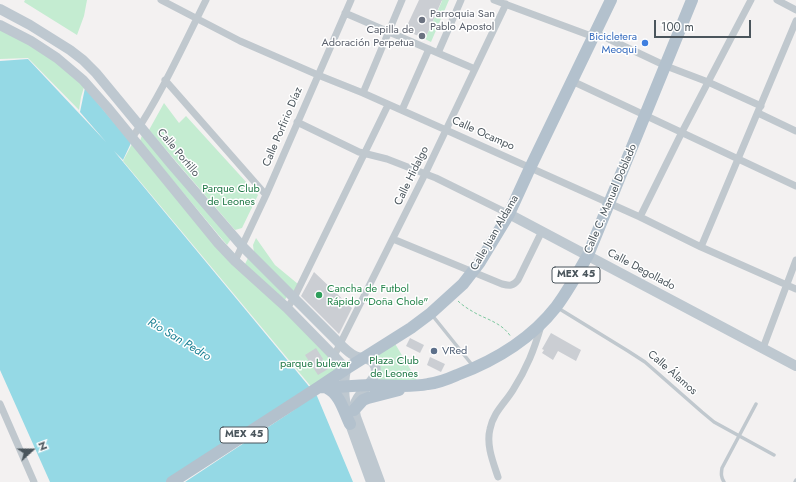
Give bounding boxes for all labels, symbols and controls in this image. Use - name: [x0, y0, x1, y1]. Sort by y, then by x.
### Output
- place label: Parroquia San Pablo Apostol: [430, 7, 495, 33]
- scale bar: [656, 12, 753, 38]
- marker: Parroquia San Pablo Apostol: [417, 15, 427, 25]
- text: 100 m: [661, 18, 694, 36]
- place label: Capilla de Adoración Perpetua: [321, 23, 414, 49]
- place label: Bicicletera Meoqui: [589, 30, 637, 56]
- marker: Capilla de Adoración Perpetua: [417, 31, 427, 41]
- marker: Bicicletera Meoqui: [640, 38, 650, 48]
- street label: Calle Porfirio Díaz: [260, 85, 306, 169]
- street label: Calle Ocampo: [450, 114, 516, 154]
- street label: Calle Portillo: [154, 126, 202, 180]
- street label: Calle C. Manuel Doblado: [582, 142, 640, 256]
- street label: Calle Hidalgo: [392, 144, 432, 208]
- park label: Parque Club de Leones: [202, 182, 260, 208]
- street label: Calle Juan Aldama: [468, 193, 522, 273]
- street label: Calle Degollado: [605, 247, 677, 293]
- road number: MEX 45: [552, 267, 600, 283]
- place label: Cancha de Futbol Rápido "Doña Chole": [327, 282, 428, 308]
- marker: Cancha de Futbol Rápido "Doña Chole": [314, 290, 324, 300]
- water label: Rio San Pedro: [145, 316, 213, 364]
- place label: VRed: [442, 344, 467, 358]
- marker: VRed: [429, 346, 439, 356]
- street label: Calle Álamos: [645, 348, 699, 398]
- park label: Plaza Club de Leones: [369, 354, 419, 380]
- park label: parque bulevar: [280, 357, 350, 371]
- road number: MEX 45: [220, 427, 268, 443]
- north arrow: [12, 430, 52, 470]
- text: N: [34, 439, 52, 453]

